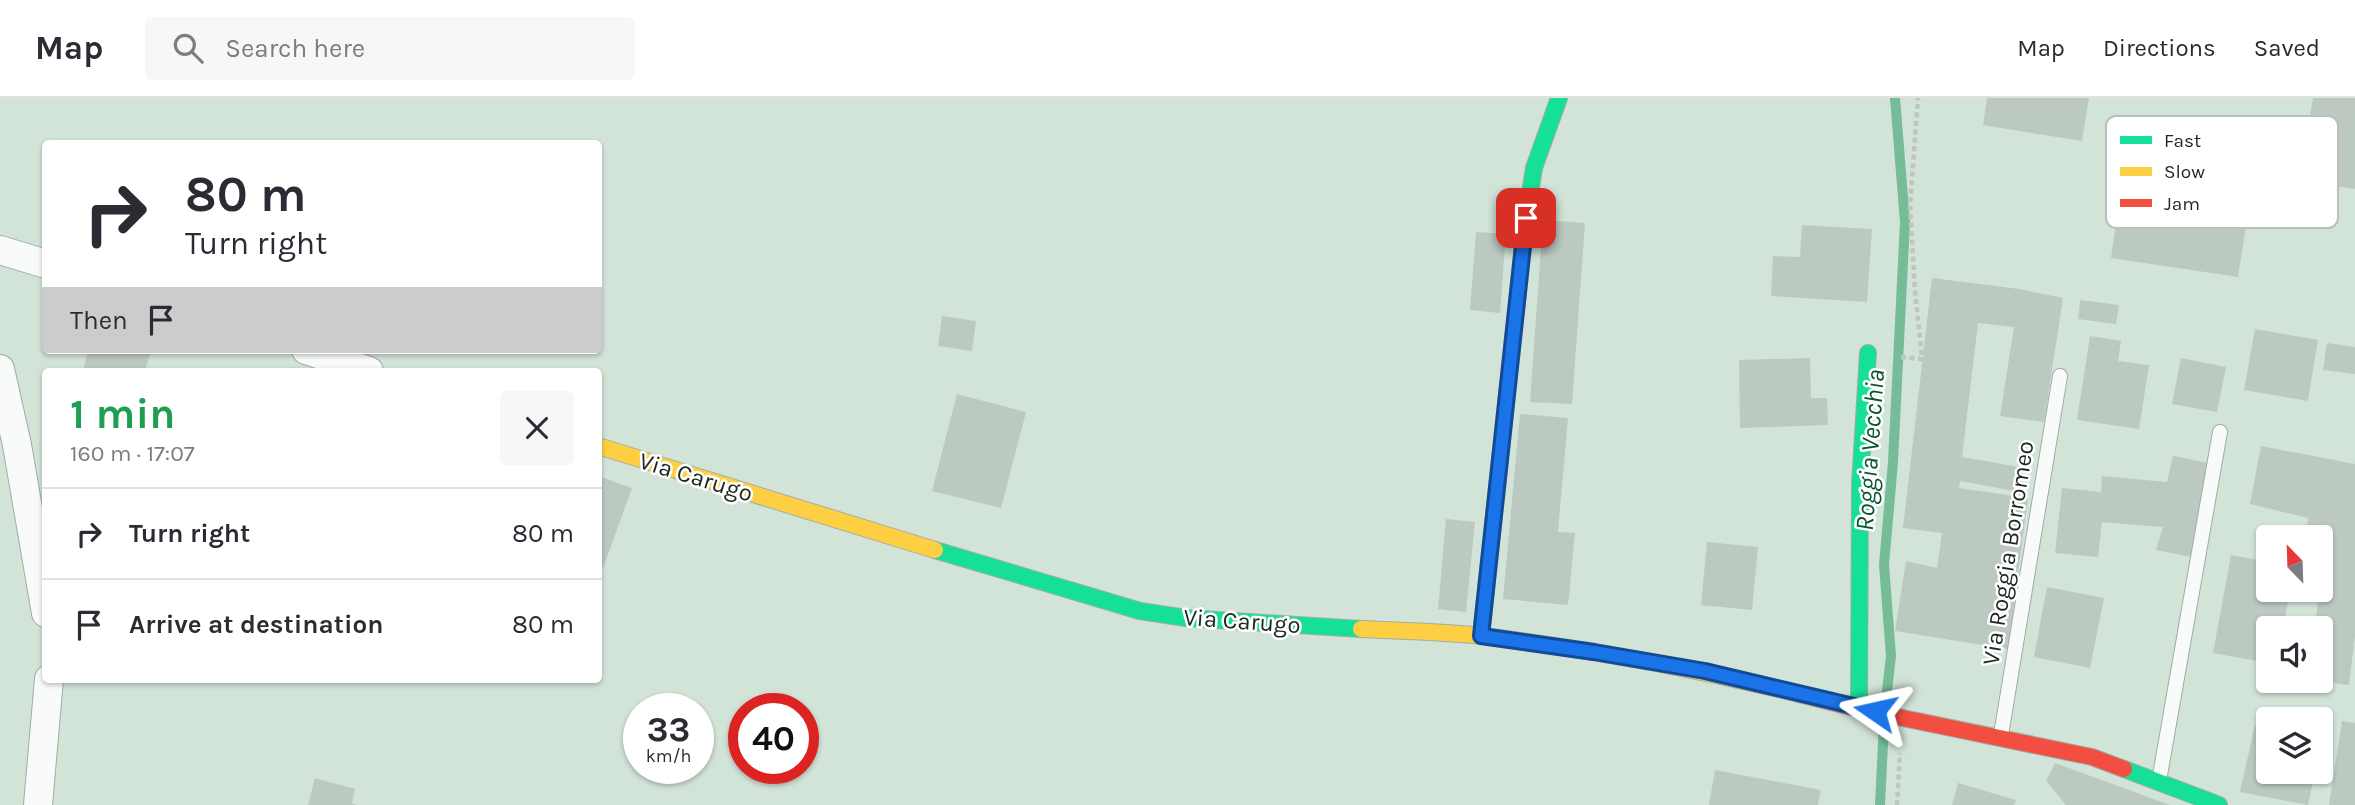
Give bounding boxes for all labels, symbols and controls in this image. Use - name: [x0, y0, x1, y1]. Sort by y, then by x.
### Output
- search box: [145, 17, 635, 80]
- text: Map: [35, 29, 103, 67]
- icon: search: [169, 29, 207, 67]
- text: Search here: [225, 33, 365, 64]
- text: Map: [2017, 34, 2065, 62]
- text: Directions: [2103, 34, 2216, 62]
- text: Saved: [2254, 34, 2320, 62]
- legend: [2106, 116, 2338, 228]
- text: Fast: [2164, 130, 2201, 152]
- text: Slow: [2164, 161, 2205, 183]
- text: 80 m: [185, 166, 307, 223]
- icon: right: [70, 168, 161, 259]
- pin: [1496, 188, 1556, 248]
- text: Jam: [2164, 193, 2200, 215]
- icon: arrive: [1507, 199, 1545, 237]
- text: Turn right: [185, 225, 327, 262]
- icon: arrive: [142, 301, 180, 339]
- text: Then: [70, 305, 128, 336]
- water label: Roggia Vecchia: [1849, 368, 1891, 532]
- text: 1 min: [70, 389, 175, 439]
- button: close: [500, 391, 574, 465]
- street label: Via Roggia Borromeo: [1976, 439, 2040, 667]
- text: 160 m · 17:07: [70, 440, 195, 467]
- street label: Via Carugo: [636, 446, 756, 508]
- icon: right: [70, 515, 108, 553]
- text: Turn right: [129, 518, 250, 549]
- text: 80 m: [512, 518, 574, 549]
- north arrow: [2256, 525, 2333, 602]
- map controls: [2256, 525, 2333, 784]
- street label: Via Carugo: [1182, 603, 1302, 639]
- icon: arrive: [70, 606, 108, 644]
- text: Arrive at destination: [129, 609, 383, 640]
- text: 80 m: [512, 609, 574, 640]
- button: sound: [2256, 616, 2333, 693]
- position arrow: [1838, 674, 1912, 748]
- speed limit sign: 40: [728, 693, 819, 784]
- button: layers: [2256, 707, 2333, 784]
- text: 33: [647, 709, 690, 750]
- text: km/h: [646, 745, 691, 767]

